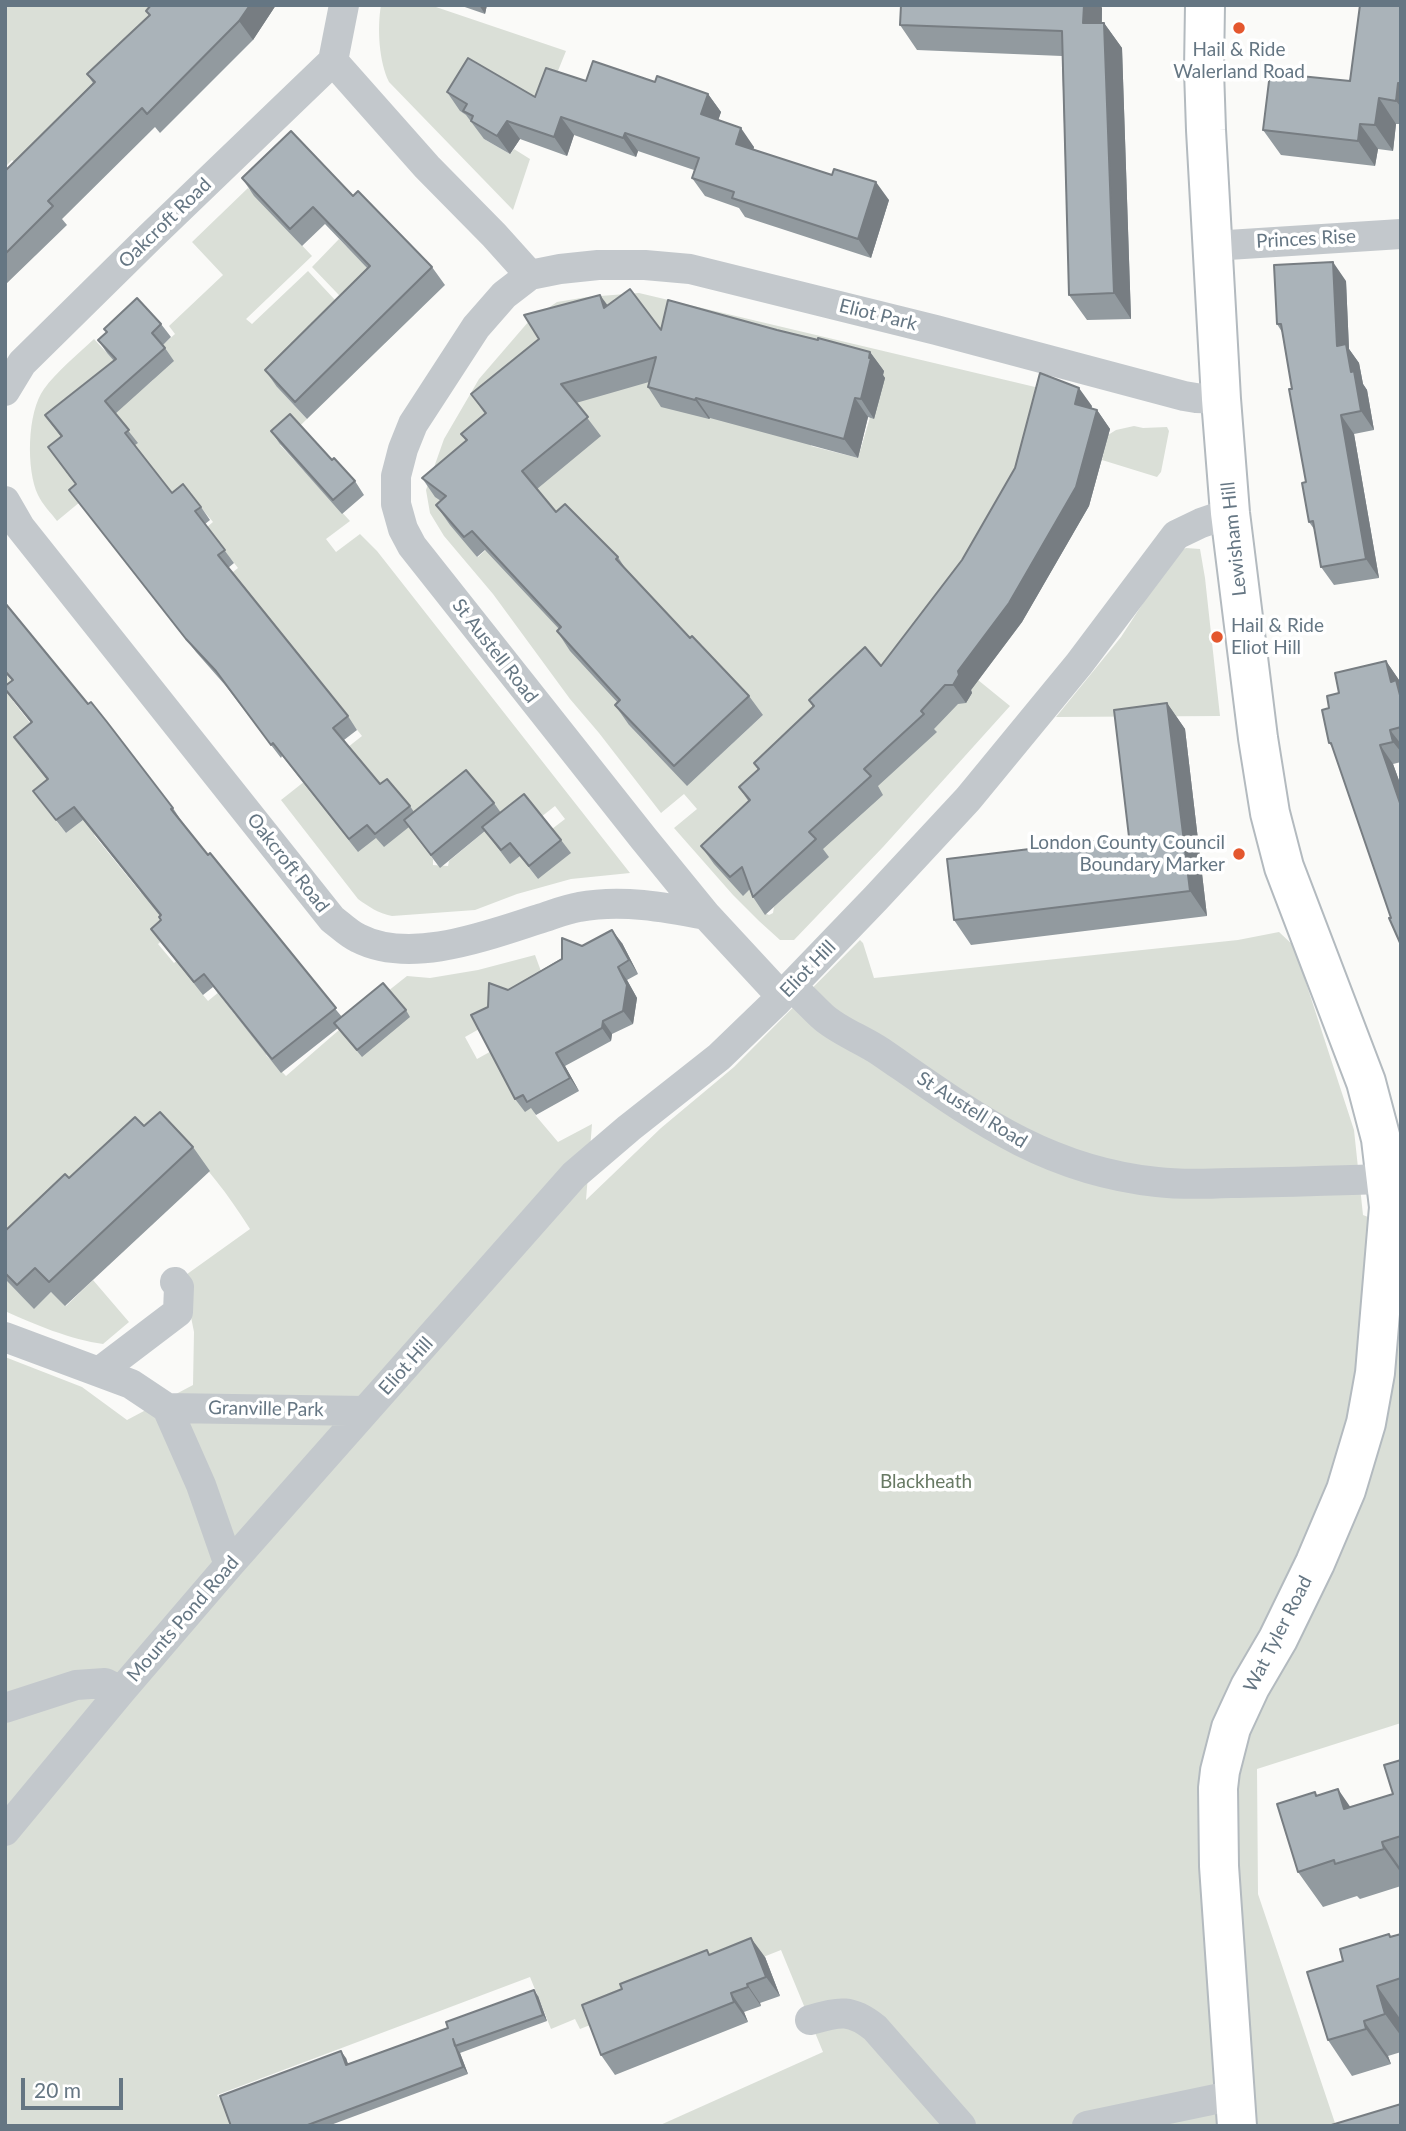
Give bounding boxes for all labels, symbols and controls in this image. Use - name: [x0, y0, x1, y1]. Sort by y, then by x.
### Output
- marker: Hail & Ride Walerland Road: [1231, 20, 1247, 36]
- place label: Hail & Ride Walerland Road: [1173, 39, 1305, 83]
- street label: Oakcroft Road: [114, 173, 216, 273]
- street label: Princes Rise: [1256, 225, 1356, 253]
- street label: Eliot Park: [837, 294, 919, 336]
- street label: Lewisham Hill: [1217, 481, 1251, 597]
- street label: St Austell Road: [447, 594, 543, 708]
- place label: Hail & Ride Eliot Hill: [1231, 615, 1324, 659]
- marker: Hail & Ride Eliot Hill: [1209, 629, 1225, 645]
- street label: Oakcroft Road: [242, 809, 334, 917]
- place label: London County Council Boundary Marker: [1029, 832, 1225, 876]
- marker: London County Council Boundary Marker: [1231, 846, 1247, 862]
- street label: Eliot Hill: [775, 936, 841, 1002]
- street label: St Austell Road: [913, 1067, 1031, 1153]
- street label: Eliot Hill: [374, 1332, 438, 1400]
- street label: Granville Park: [208, 1397, 324, 1421]
- park label: Blackheath: [880, 1471, 972, 1493]
- street label: Mounts Pond Road: [122, 1552, 244, 1686]
- street label: Wat Tyler Road: [1239, 1572, 1317, 1696]
- scale bar: [24, 2064, 126, 2108]
- text: 20 m: [34, 2077, 81, 2102]

